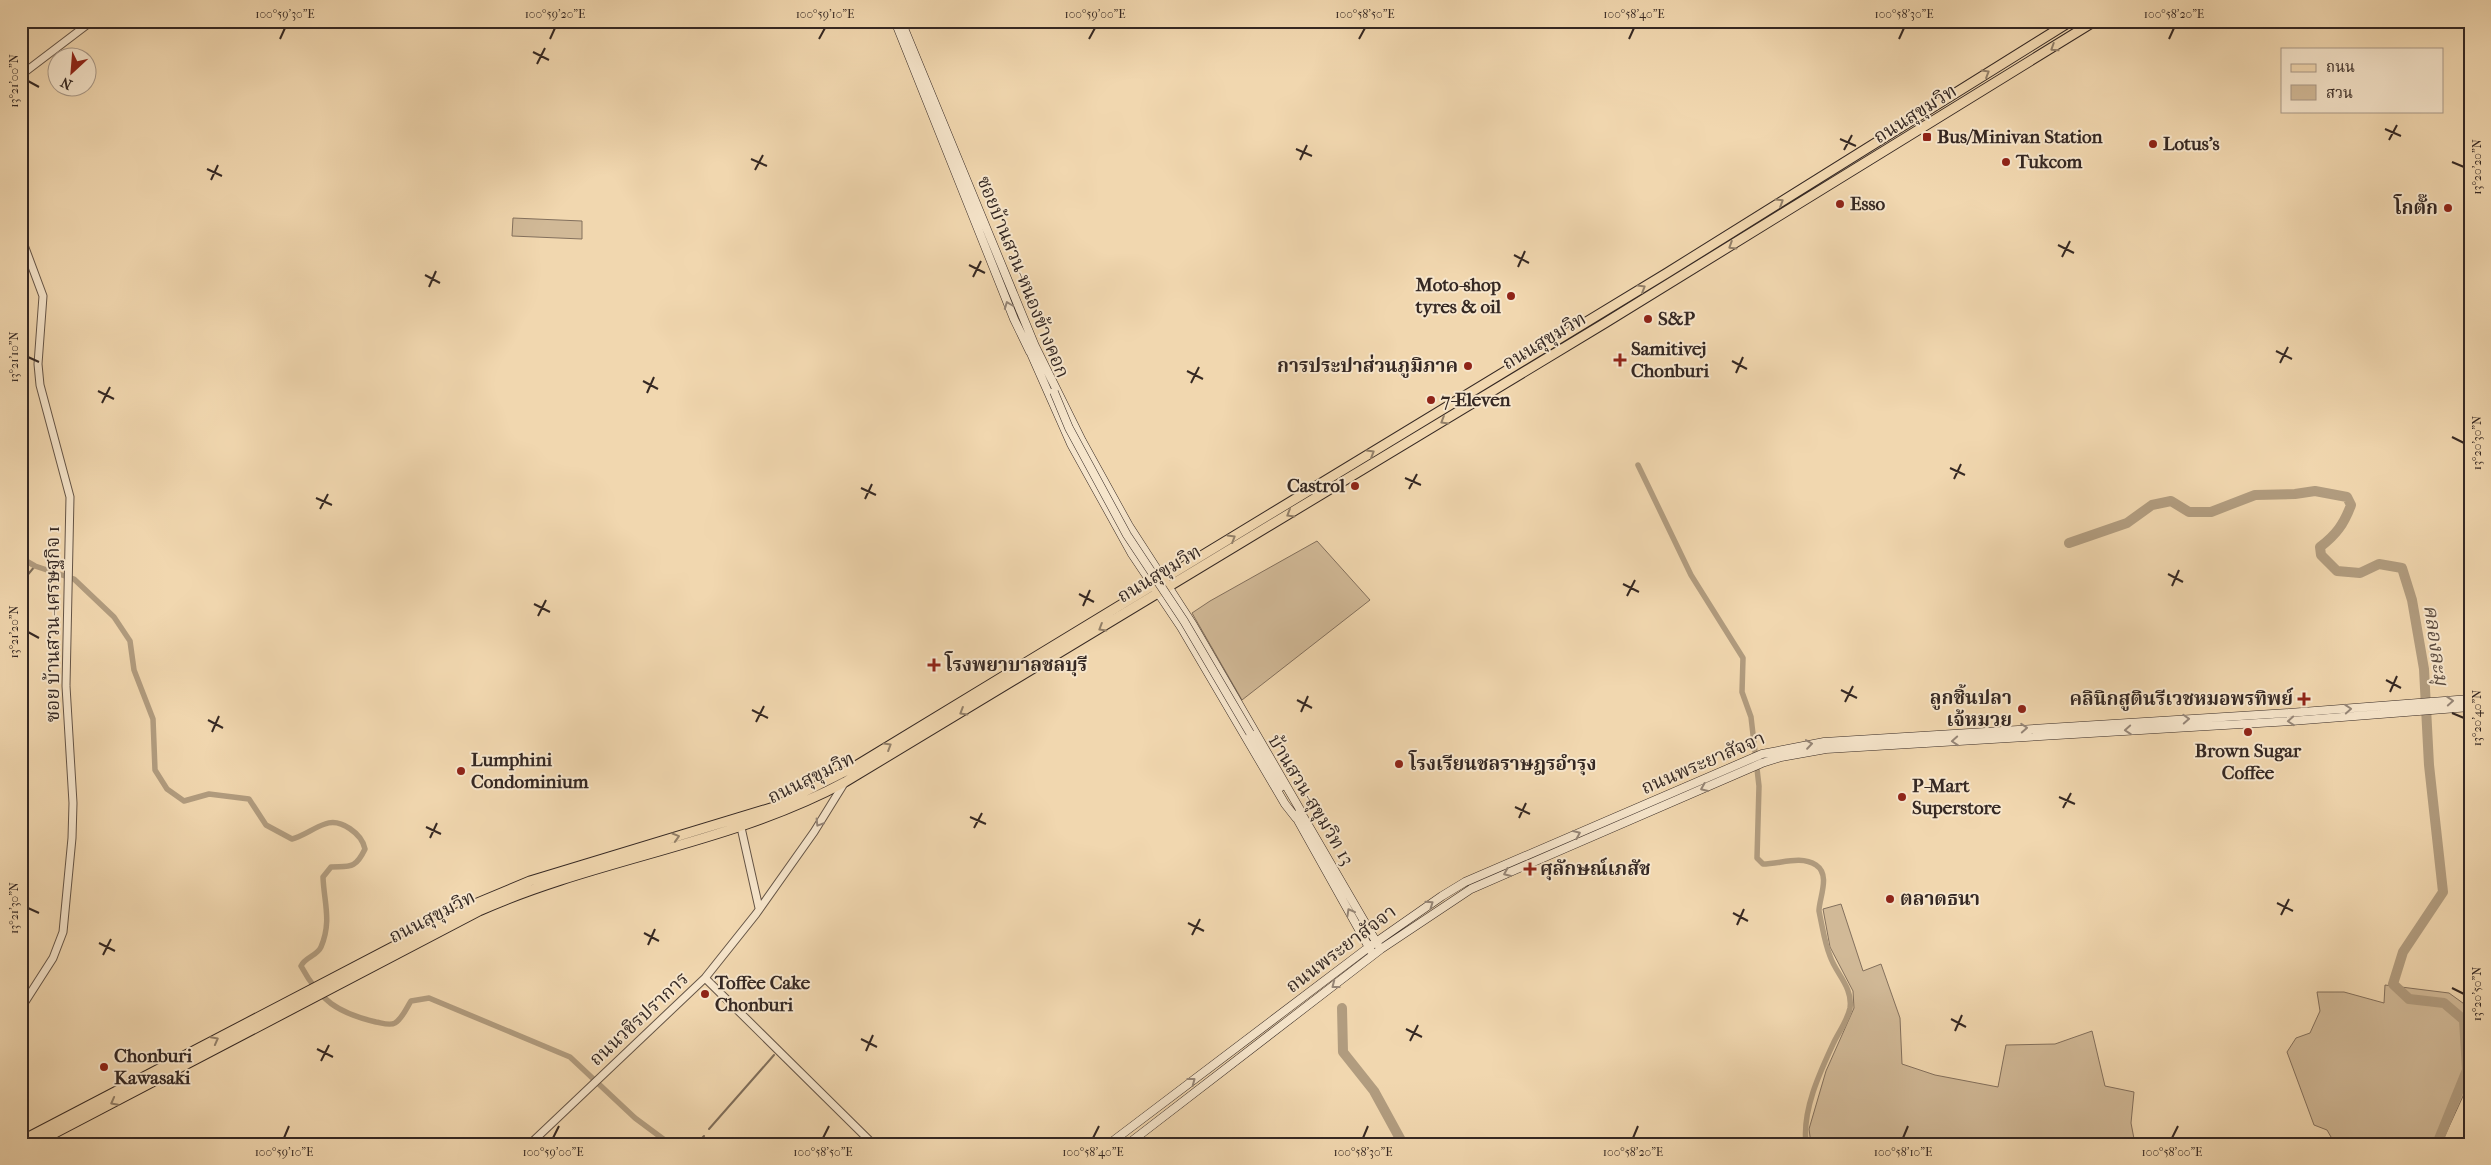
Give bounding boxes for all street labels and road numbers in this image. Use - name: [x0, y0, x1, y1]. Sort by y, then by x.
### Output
- street label: ถนนสุขุมวิท: [1869, 80, 1961, 149]
- street label: ซอยบ้านสวน-หนองข้างคอก: [972, 173, 1074, 381]
- street label: ถนนสุขุมวิท: [1498, 307, 1590, 375]
- street label: ซอย บ้านสวน-เศรษฐกิจ 1: [42, 526, 64, 722]
- street label: ถนนสุขุมวิท: [1113, 540, 1205, 608]
- street label: ถนนพระยาสัจจา: [1638, 727, 1768, 799]
- street label: บ้านสวน-สุขุมวิท 13: [1263, 731, 1359, 870]
- street label: ถนนสุขุมวิท: [764, 748, 858, 809]
- street label: ถนนสุขุมวิท: [385, 886, 479, 949]
- street label: ถนนพระยาสัจจา: [1282, 900, 1400, 998]
- street label: ถนนวชิรปราการ: [585, 967, 693, 1071]

